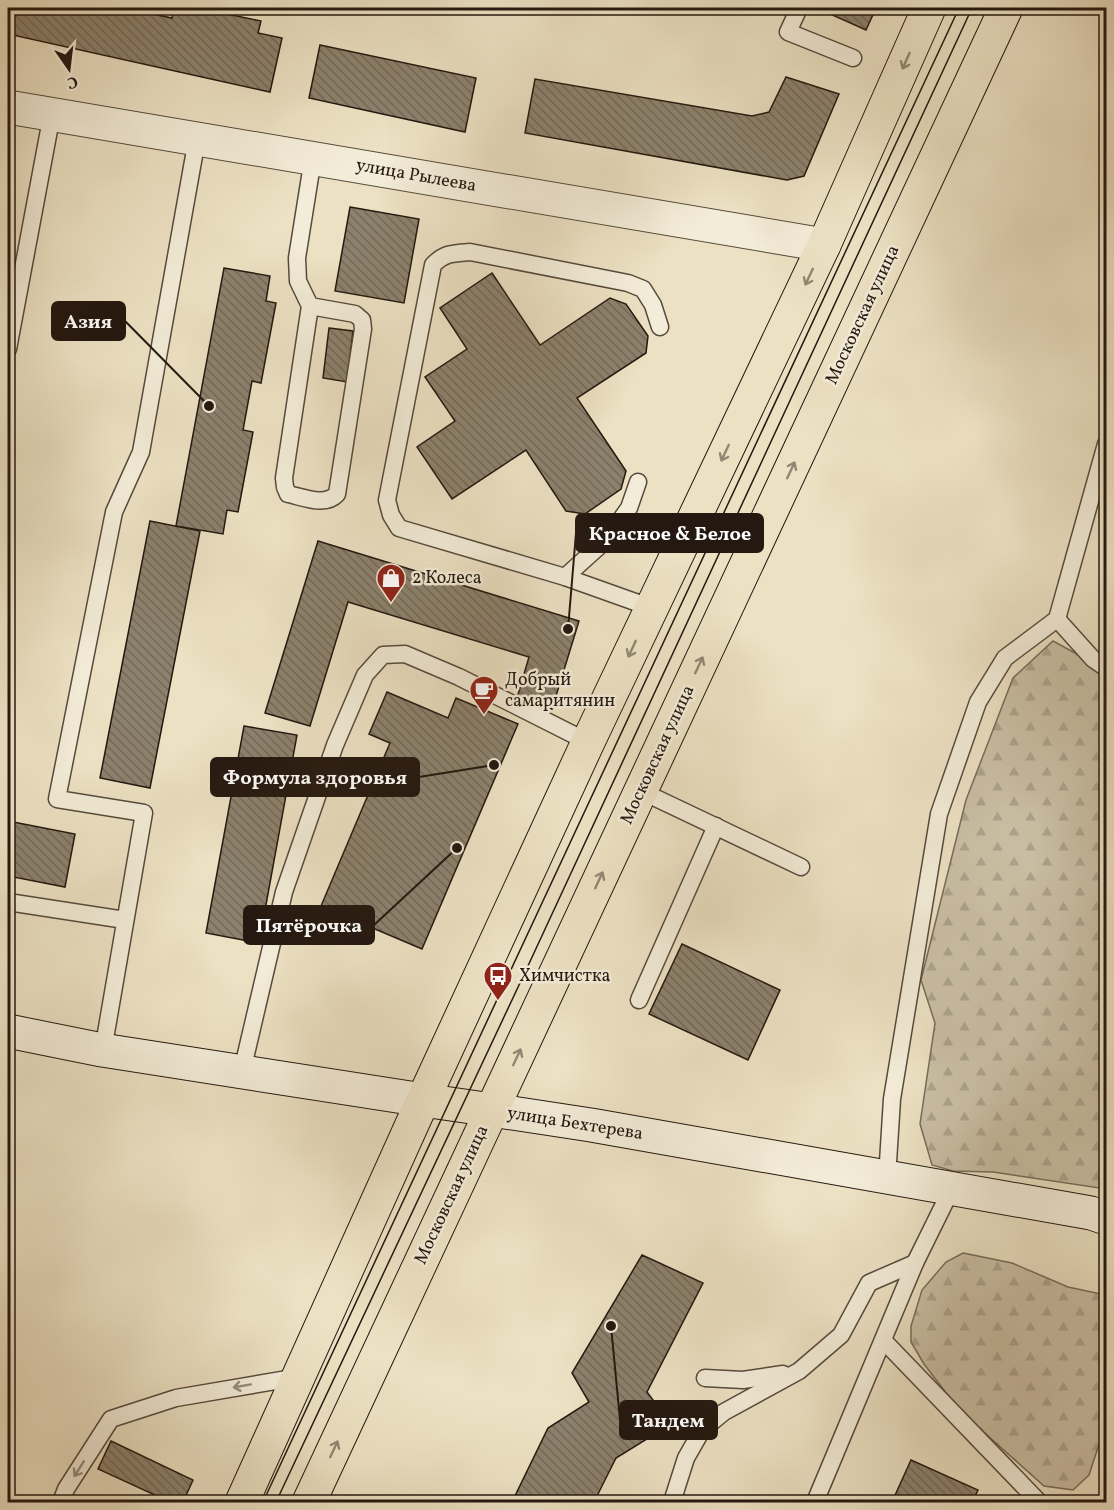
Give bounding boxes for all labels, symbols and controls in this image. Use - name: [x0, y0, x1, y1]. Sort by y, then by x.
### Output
- north arrow: [39, 39, 99, 99]
- one-way arrow: [899, 52, 910, 70]
- text: С: [64, 70, 80, 94]
- street label: улица Рылеева: [354, 153, 478, 199]
- street label: Московская улица: [820, 241, 906, 389]
- one-way arrow: [802, 268, 814, 286]
- callout: Азия: [52, 302, 125, 340]
- text: Азия: [64, 309, 112, 337]
- one-way arrow: [718, 444, 730, 462]
- one-way arrow: [785, 461, 797, 479]
- callout: Красное & Белое: [576, 514, 763, 552]
- text: Красное & Белое: [589, 521, 751, 549]
- shop icon: 2 Колеса: [375, 562, 407, 604]
- place label: 2 Колеса: [412, 566, 482, 591]
- one-way arrow: [626, 639, 638, 657]
- one-way arrow: [694, 657, 706, 675]
- place label: Добрый самаритянин: [505, 668, 615, 714]
- cafe icon: Добрый самаритянин: [468, 674, 500, 716]
- street label: Московская улица: [615, 681, 701, 829]
- callout: Формула здоровья: [211, 758, 419, 796]
- text: Формула здоровья: [223, 765, 407, 793]
- one-way arrow: [594, 872, 606, 890]
- callout: Пятёрочка: [244, 906, 374, 944]
- text: Пятёрочка: [256, 913, 362, 941]
- bus stop icon: Химчистка: [482, 960, 514, 1002]
- place label: Химчистка: [519, 964, 610, 989]
- one-way arrow: [511, 1048, 523, 1066]
- street label: улица Бехтерева: [505, 1101, 645, 1147]
- street label: Московская улица: [409, 1121, 495, 1269]
- one-way arrow: [233, 1381, 252, 1392]
- callout: Тандем: [620, 1401, 717, 1439]
- text: Тандем: [631, 1408, 705, 1436]
- one-way arrow: [328, 1441, 340, 1459]
- one-way arrow: [73, 1460, 85, 1477]

